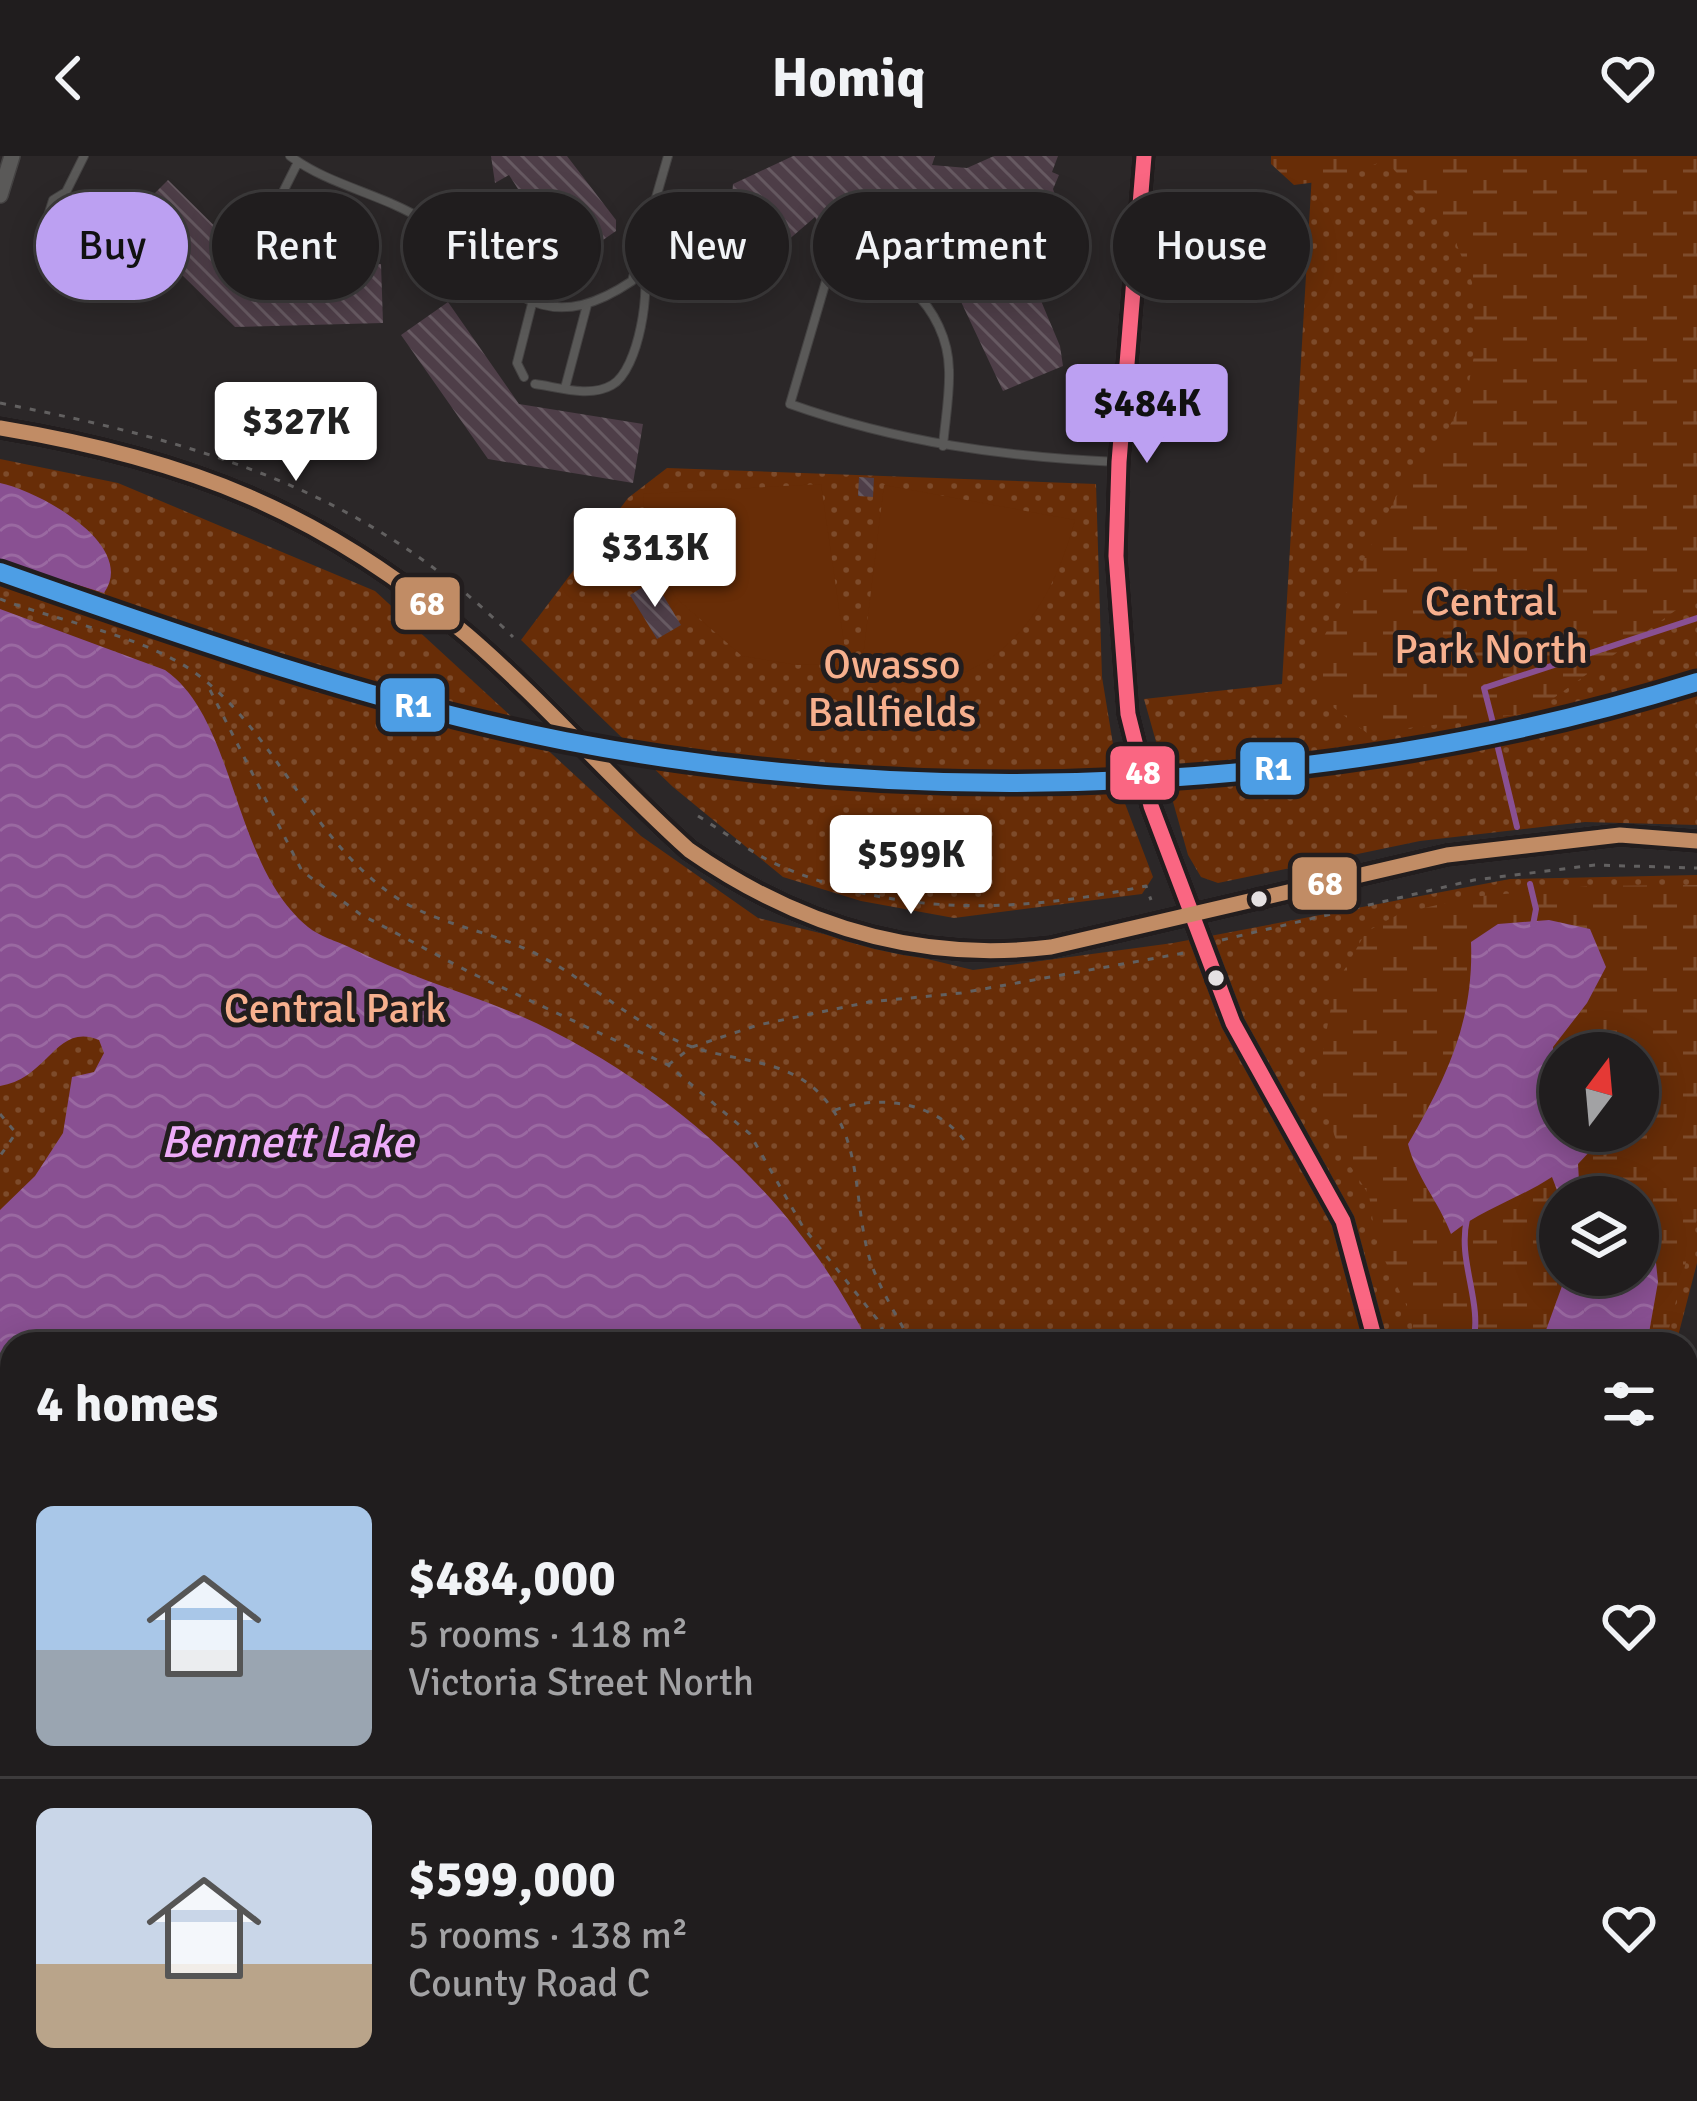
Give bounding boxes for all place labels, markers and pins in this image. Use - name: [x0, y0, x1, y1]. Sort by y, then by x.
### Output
- pin: $484K: [1063, 364, 1231, 466]
- pin: $327K: [212, 382, 380, 484]
- pin: $313K: [571, 508, 739, 610]
- pin: $599K: [827, 815, 995, 917]
- unlabelled marker: [1248, 888, 1270, 910]
- unlabelled marker: [1205, 967, 1227, 989]

